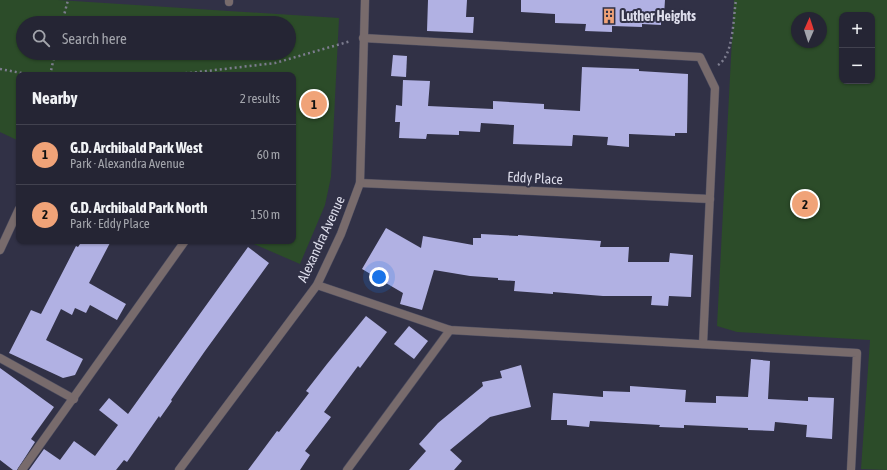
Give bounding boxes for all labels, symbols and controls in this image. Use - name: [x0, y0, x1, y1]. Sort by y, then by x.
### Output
- building icon: Luther Heights: [600, 7, 618, 25]
- place label: Luther Heights: [621, 8, 696, 24]
- north arrow: [791, 12, 827, 48]
- map controls: [839, 12, 875, 84]
- button: +: [839, 12, 875, 48]
- search box: [16, 16, 296, 60]
- icon: search: [30, 27, 52, 49]
- text: Search here: [62, 30, 127, 47]
- button: −: [839, 48, 875, 84]
- text: Nearby: [32, 88, 78, 108]
- pin: 1: [301, 89, 327, 119]
- text: 2 results: [240, 91, 280, 106]
- text: G.D. Archibald Park West: [70, 139, 203, 156]
- text: 1: [42, 147, 48, 162]
- text: 60 m: [257, 147, 280, 162]
- text: Park · Alexandra Avenue: [70, 156, 185, 171]
- street label: Eddy Place: [507, 169, 563, 187]
- pin: 2: [792, 189, 818, 219]
- street label: Alexandra Avenue: [294, 193, 348, 285]
- text: G.D. Archibald Park North: [70, 199, 207, 216]
- text: 2: [42, 207, 48, 222]
- text: 150 m: [251, 207, 280, 222]
- text: Park · Eddy Place: [70, 216, 150, 231]
- your location: [369, 267, 389, 287]

